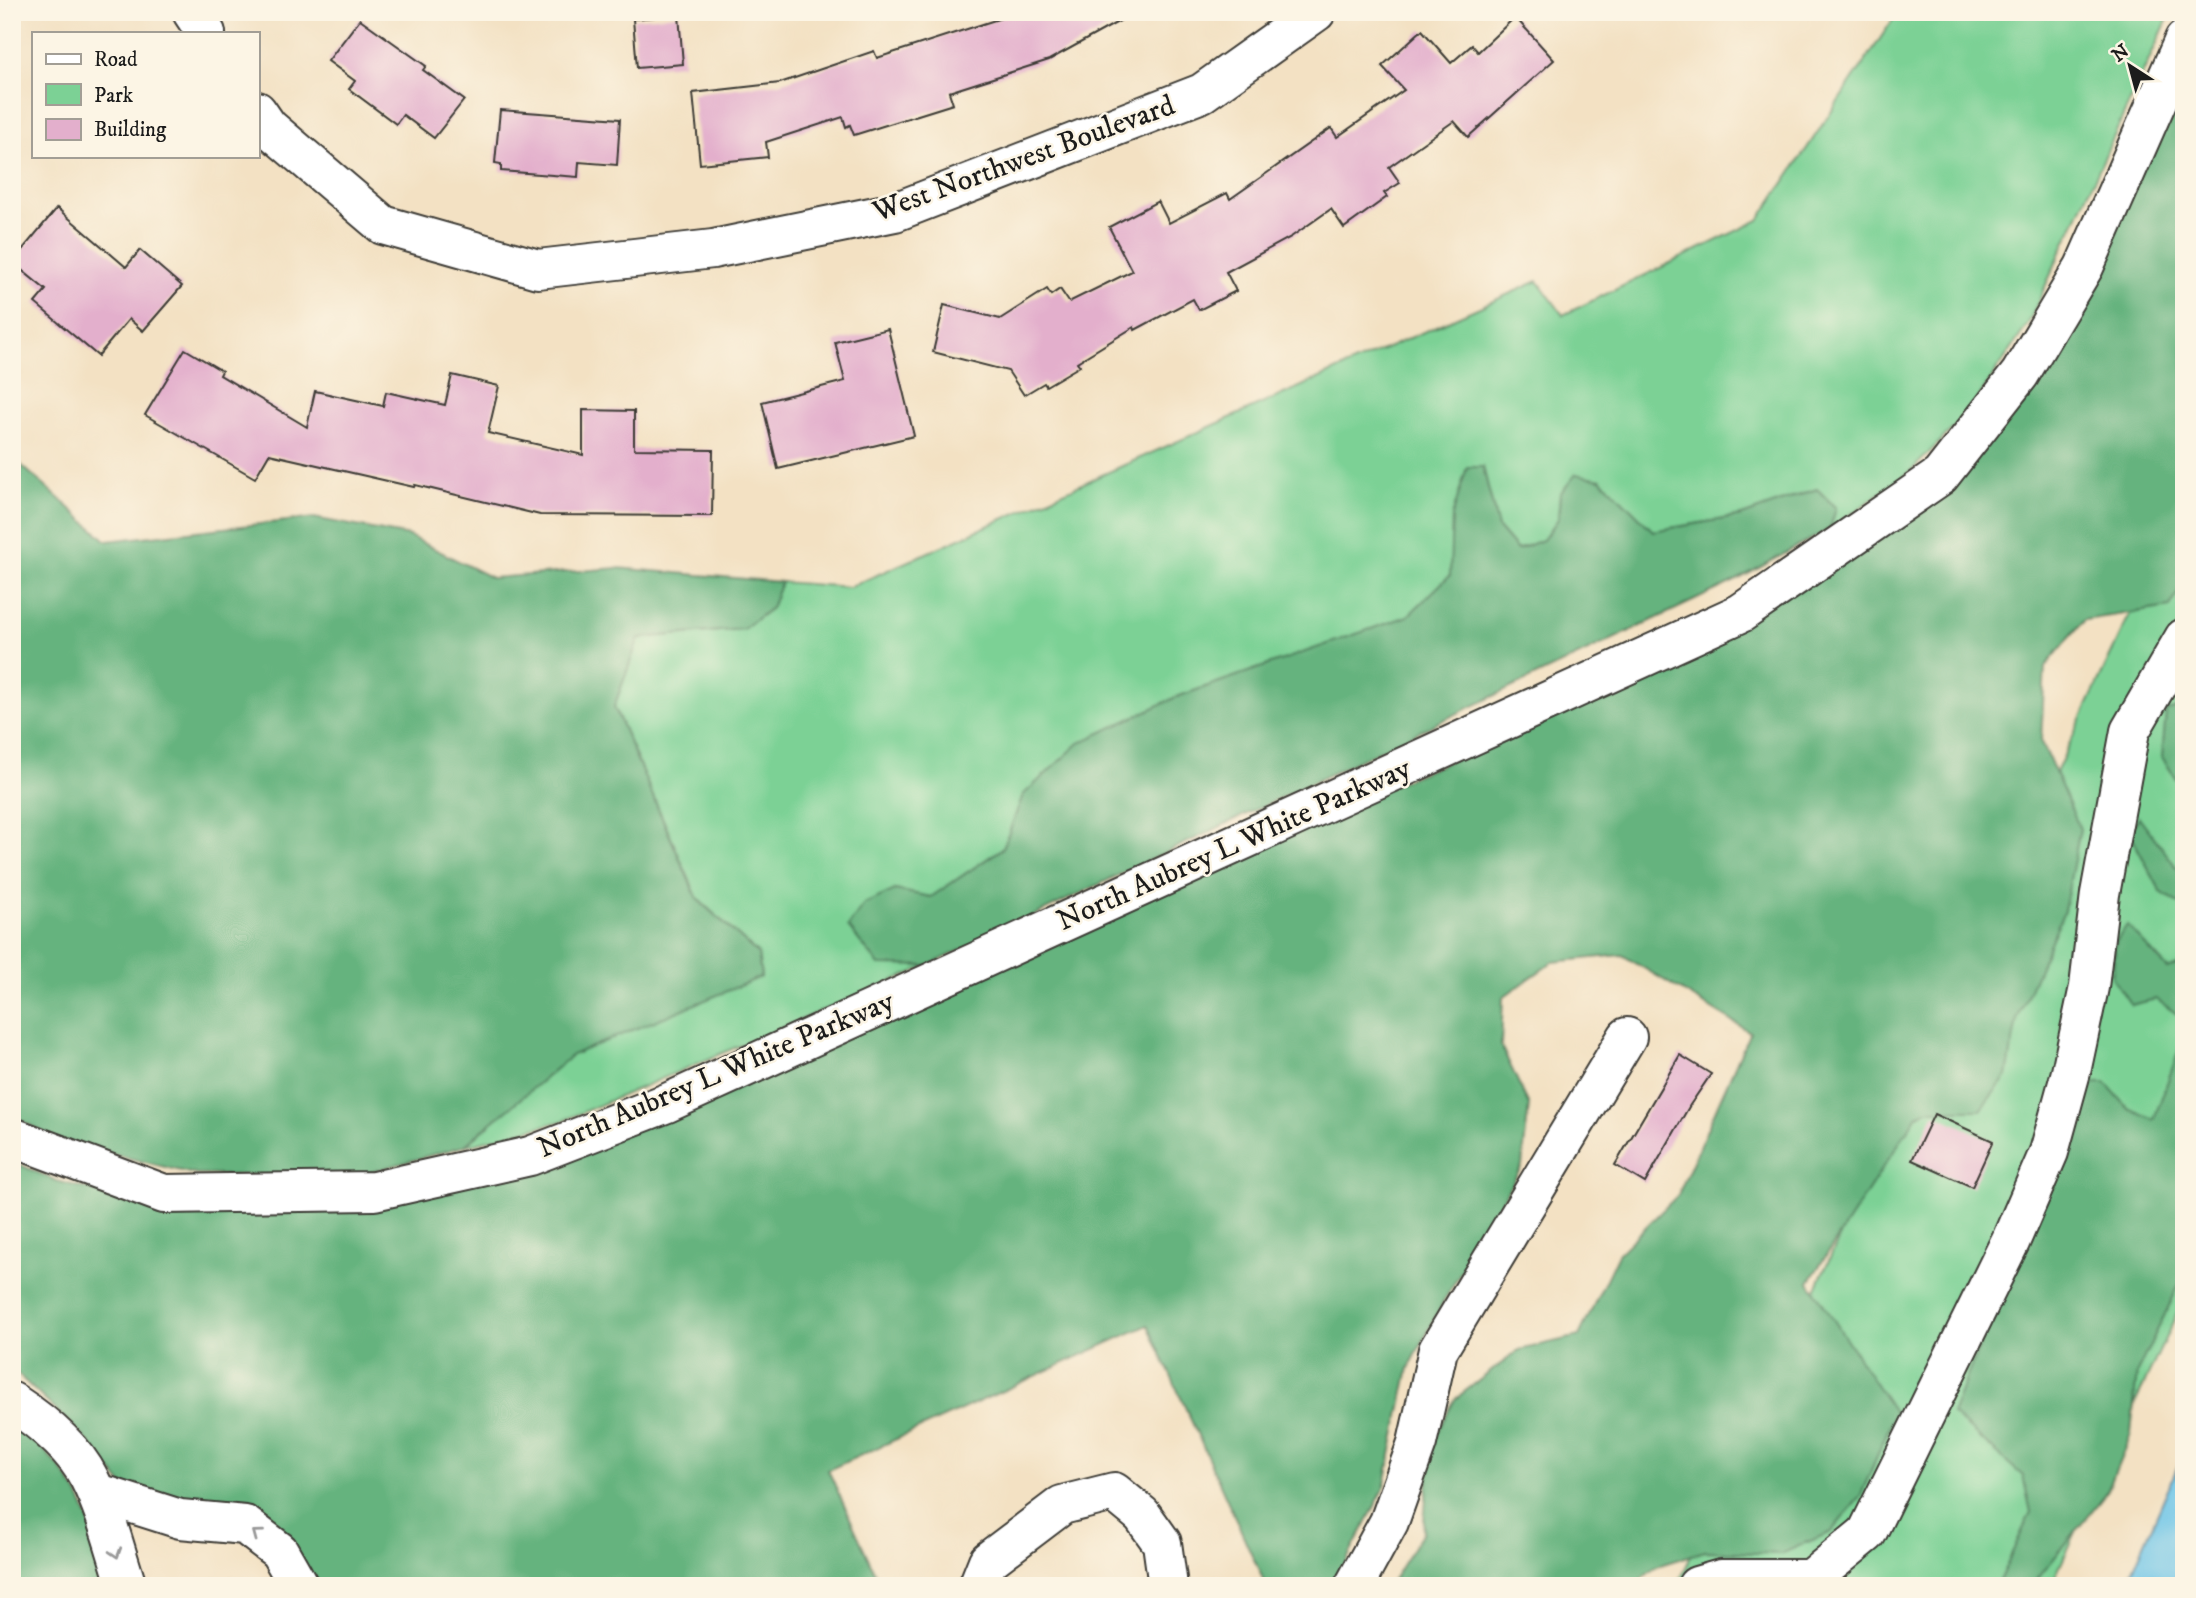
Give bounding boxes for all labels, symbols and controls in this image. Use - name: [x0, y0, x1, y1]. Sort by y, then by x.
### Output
- legend: [32, 32, 259, 158]
- north arrow: [2094, 32, 2164, 102]
- text: N: [2108, 39, 2134, 67]
- text: Road: [94, 47, 138, 73]
- text: Park: [94, 83, 134, 109]
- street label: West Northwest Boulevard: [867, 87, 1180, 231]
- text: Building: [94, 117, 167, 143]
- street label: North Aubrey L White Parkway: [1051, 750, 1417, 940]
- street label: North Aubrey L White Parkway: [532, 983, 900, 1167]
- one-way arrow: [252, 1529, 265, 1542]
- one-way arrow: [108, 1547, 122, 1559]

